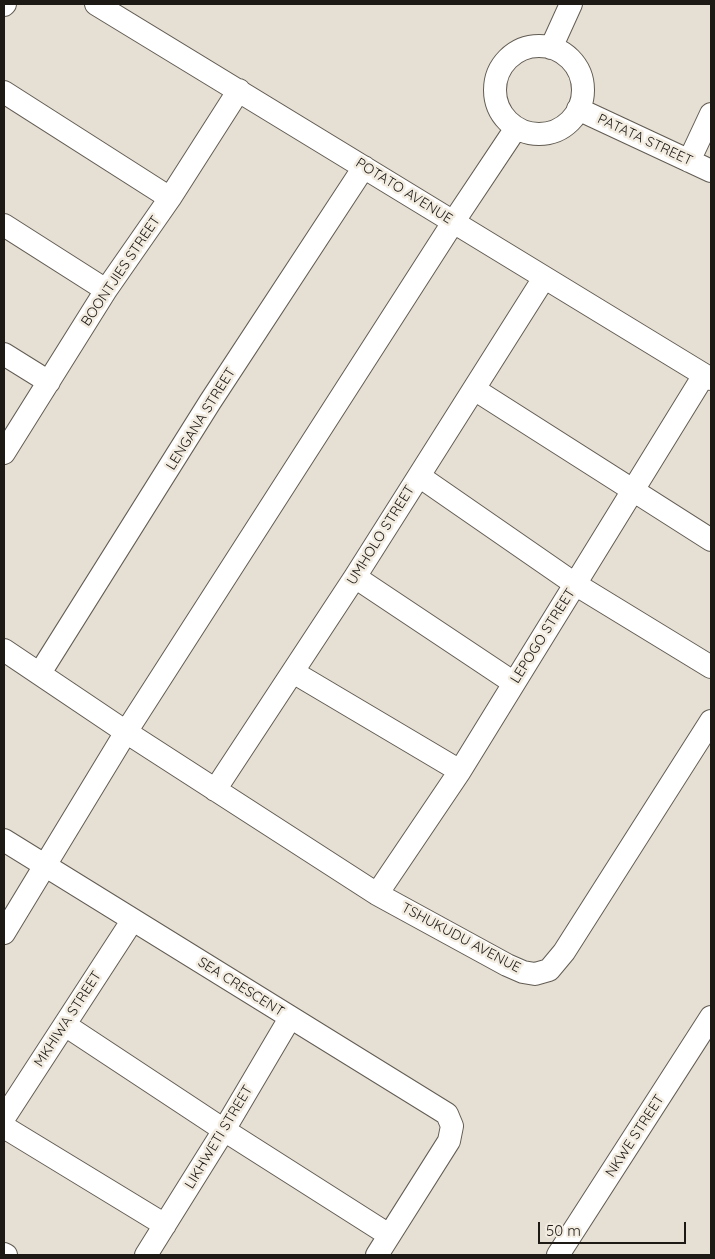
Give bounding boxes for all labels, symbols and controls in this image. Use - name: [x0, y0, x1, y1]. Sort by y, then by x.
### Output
- street label: PATATA STREET: [595, 111, 695, 169]
- street label: POTATO AVENUE: [353, 155, 455, 227]
- street label: BOONTJIES STREET: [78, 213, 164, 329]
- street label: LENGANA STREET: [163, 365, 239, 473]
- street label: UMHOLO STREET: [344, 482, 418, 588]
- street label: LEPOGO STREET: [507, 585, 579, 687]
- street label: TSHUKUDU AVENUE: [399, 899, 523, 977]
- street label: SEA CRESCENT: [195, 954, 287, 1020]
- street label: MKHIWA STREET: [31, 968, 105, 1070]
- street label: LIKHWETI STREET: [181, 1082, 257, 1192]
- street label: NKWE STREET: [602, 1092, 668, 1180]
- scale bar: [540, 1212, 688, 1244]
- text: 50 m: [546, 1221, 581, 1240]

